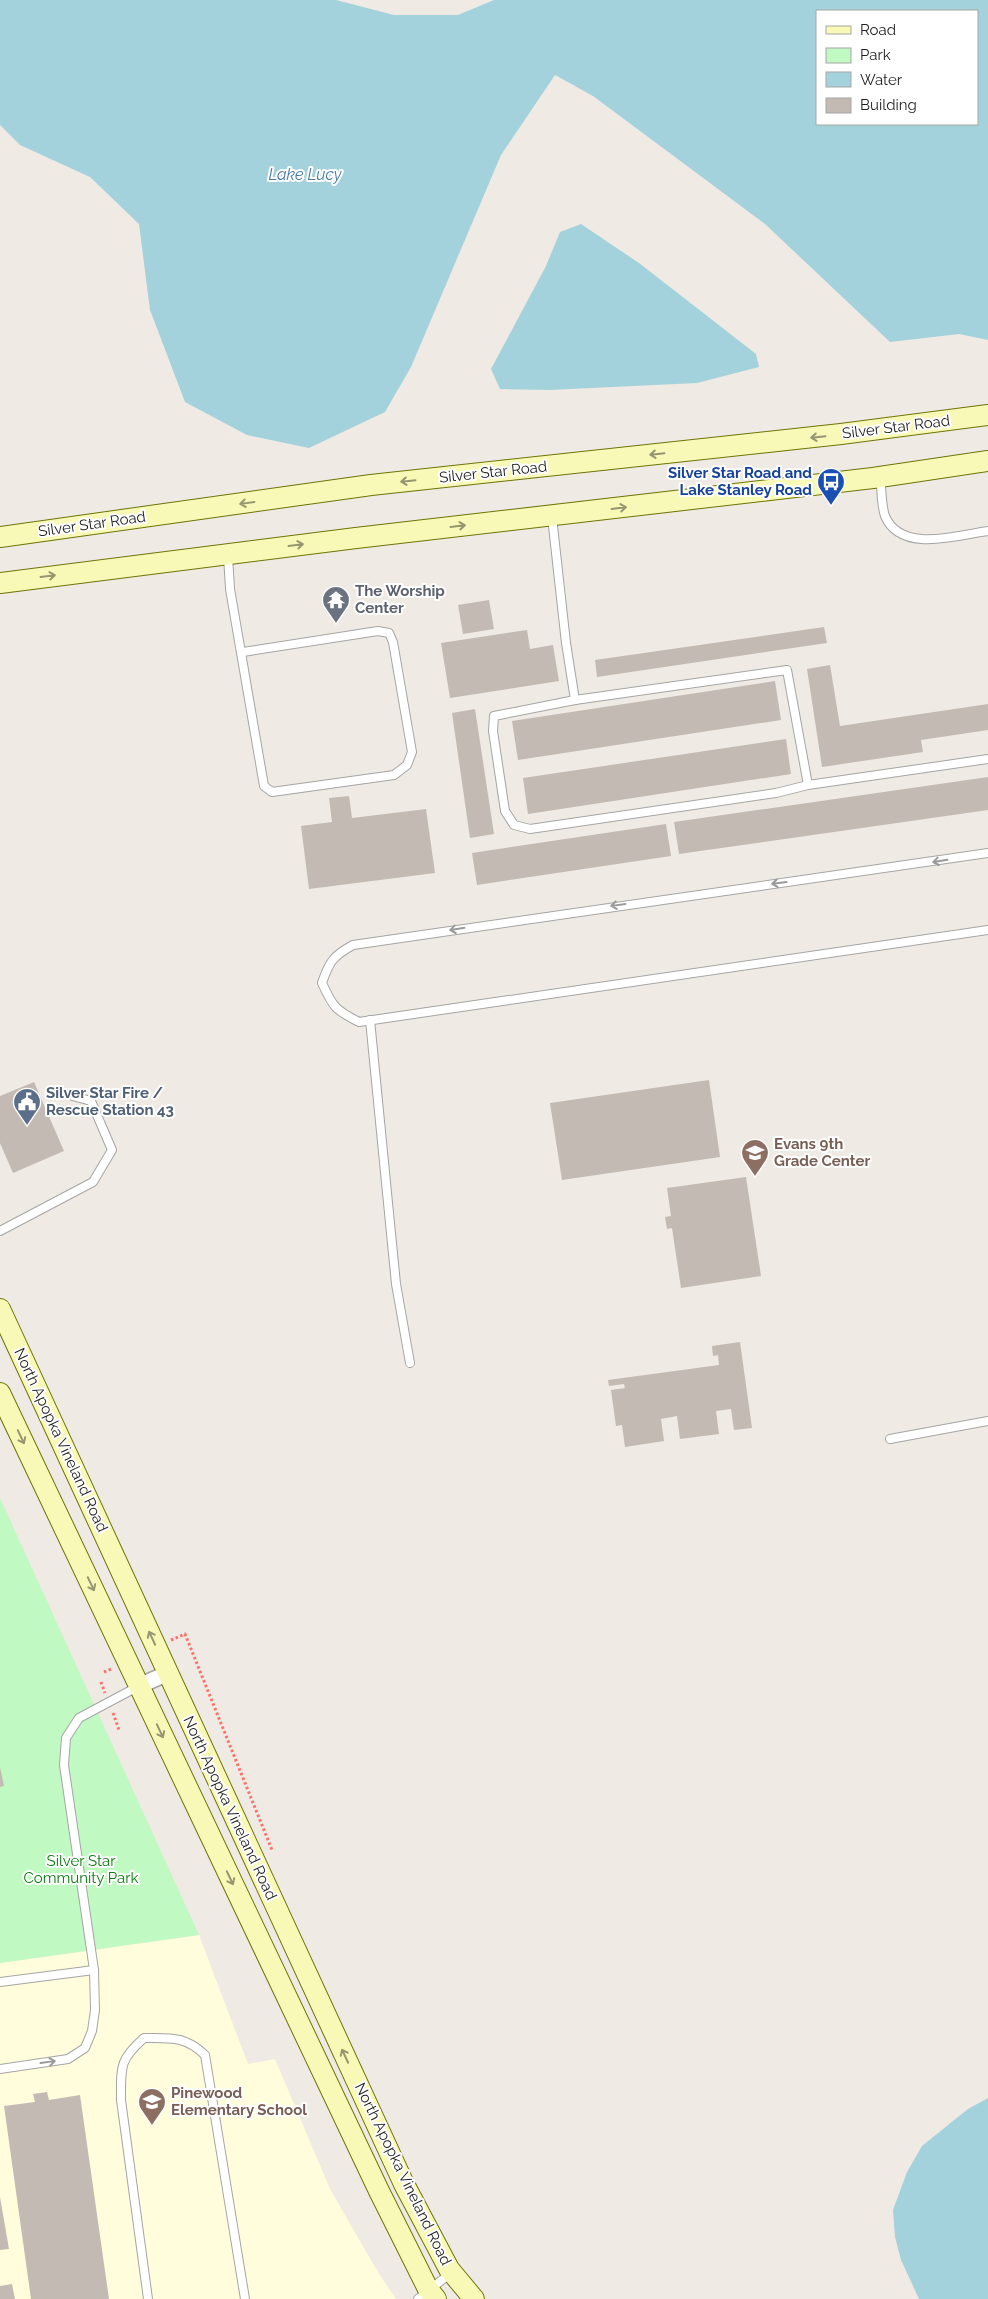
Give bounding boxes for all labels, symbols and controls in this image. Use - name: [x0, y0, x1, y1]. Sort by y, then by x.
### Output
- legend: [816, 10, 978, 125]
- text: Road: [860, 21, 896, 39]
- text: Park: [860, 46, 891, 64]
- text: Water: [860, 71, 903, 89]
- text: Building: [860, 96, 917, 114]
- water label: Lake Lucy: [268, 165, 343, 184]
- street label: Silver Star Road: [841, 411, 951, 443]
- one-way arrow: [810, 432, 826, 442]
- one-way arrow: [649, 449, 665, 459]
- street label: Silver Star Road: [438, 457, 548, 487]
- place label: Silver Star Road and Lake Stanley Road: [668, 464, 812, 499]
- bus stop icon: Silver Star Road and Lake Stanley Road: [816, 467, 846, 506]
- one-way arrow: [400, 476, 416, 486]
- one-way arrow: [239, 498, 255, 508]
- one-way arrow: [611, 503, 627, 513]
- street label: Silver Star Road: [37, 508, 147, 540]
- one-way arrow: [449, 521, 465, 531]
- one-way arrow: [288, 540, 304, 550]
- one-way arrow: [40, 571, 56, 581]
- place label: The Worship Center: [355, 582, 445, 617]
- temple icon: The Worship Center: [321, 585, 351, 624]
- one-way arrow: [932, 856, 948, 866]
- one-way arrow: [771, 878, 787, 888]
- one-way arrow: [610, 900, 626, 910]
- one-way arrow: [450, 925, 466, 935]
- place label: Silver Star Fire / Rescue Station 43: [46, 1084, 174, 1119]
- public building icon: Silver Star Fire / Rescue Station 43: [12, 1087, 42, 1126]
- place label: Evans 9th Grade Center: [774, 1135, 870, 1170]
- school or university icon: Evans 9th Grade Center: [740, 1138, 770, 1177]
- street label: North Apopka Vineland Road: [10, 1345, 112, 1535]
- one-way arrow: [17, 1429, 26, 1444]
- one-way arrow: [86, 1576, 96, 1591]
- one-way arrow: [147, 1631, 156, 1646]
- street label: North Apopka Vineland Road: [179, 1713, 281, 1903]
- one-way arrow: [156, 1723, 165, 1738]
- park label: Silver Star Community Park: [24, 1852, 139, 1887]
- one-way arrow: [226, 1870, 235, 1885]
- one-way arrow: [340, 2049, 349, 2064]
- one-way arrow: [40, 2057, 56, 2067]
- street label: North Apopka Vineland Road: [351, 2080, 455, 2268]
- place label: Pinewood Elementary School: [171, 2084, 307, 2119]
- school or university icon: Pinewood Elementary School: [137, 2087, 167, 2126]

